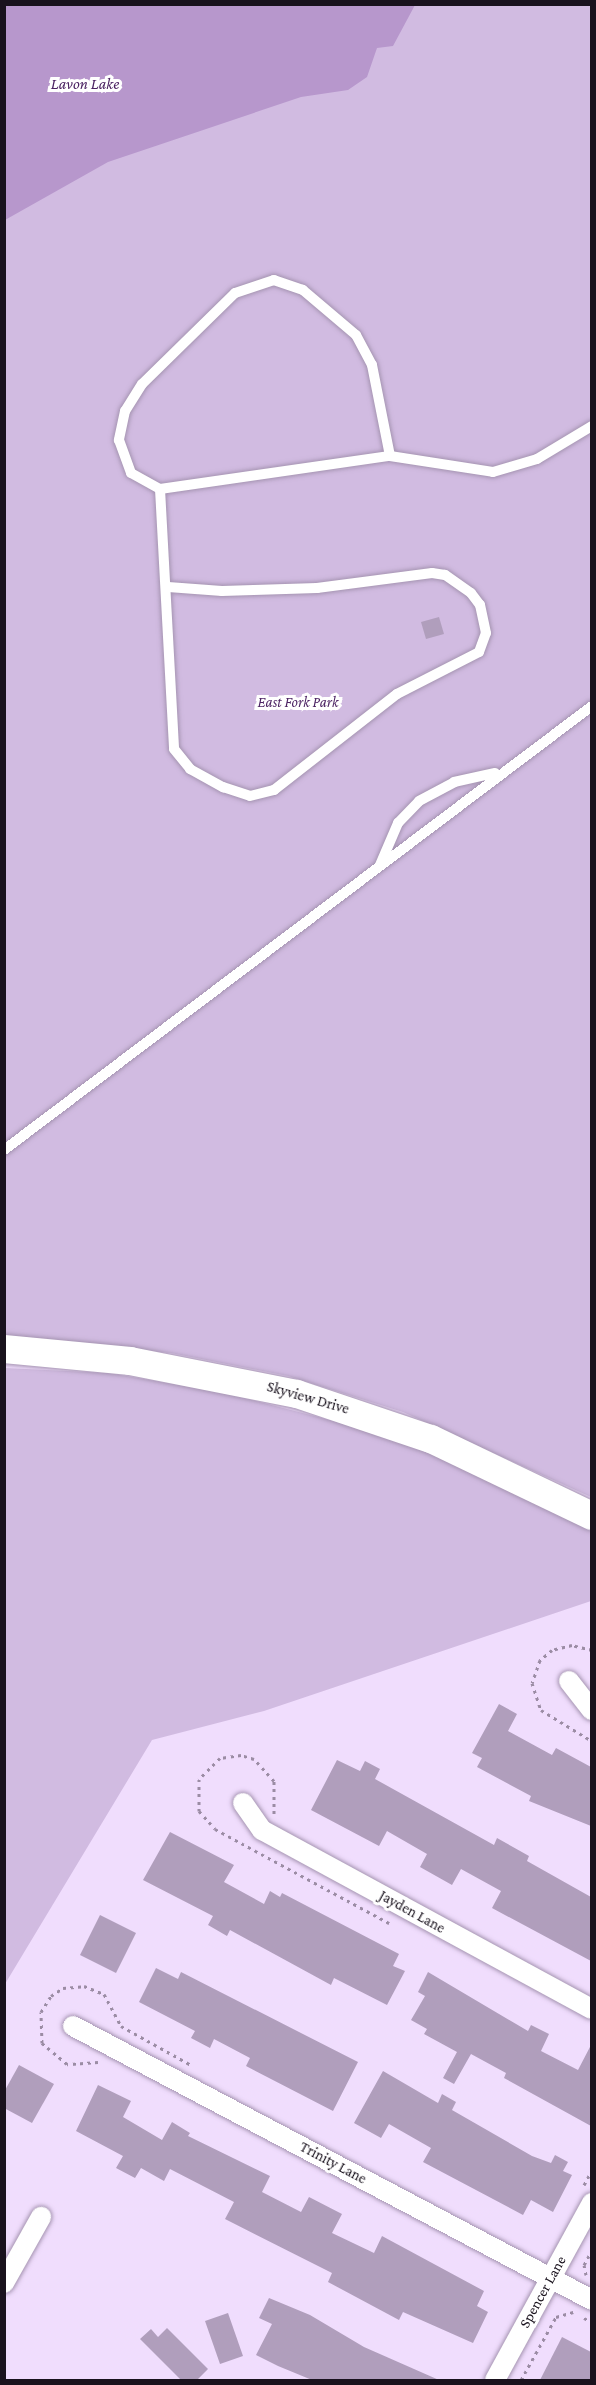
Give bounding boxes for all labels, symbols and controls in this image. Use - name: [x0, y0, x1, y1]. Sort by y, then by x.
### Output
- water label: Lavon Lake: [51, 74, 119, 94]
- park label: East Fork Park: [258, 694, 338, 712]
- street label: Skyview Drive: [265, 1378, 351, 1418]
- street label: Jayden Lane: [376, 1887, 448, 1937]
- street label: Trinity Lane: [297, 2138, 369, 2188]
- street label: Spencer Lane: [516, 2253, 570, 2331]

